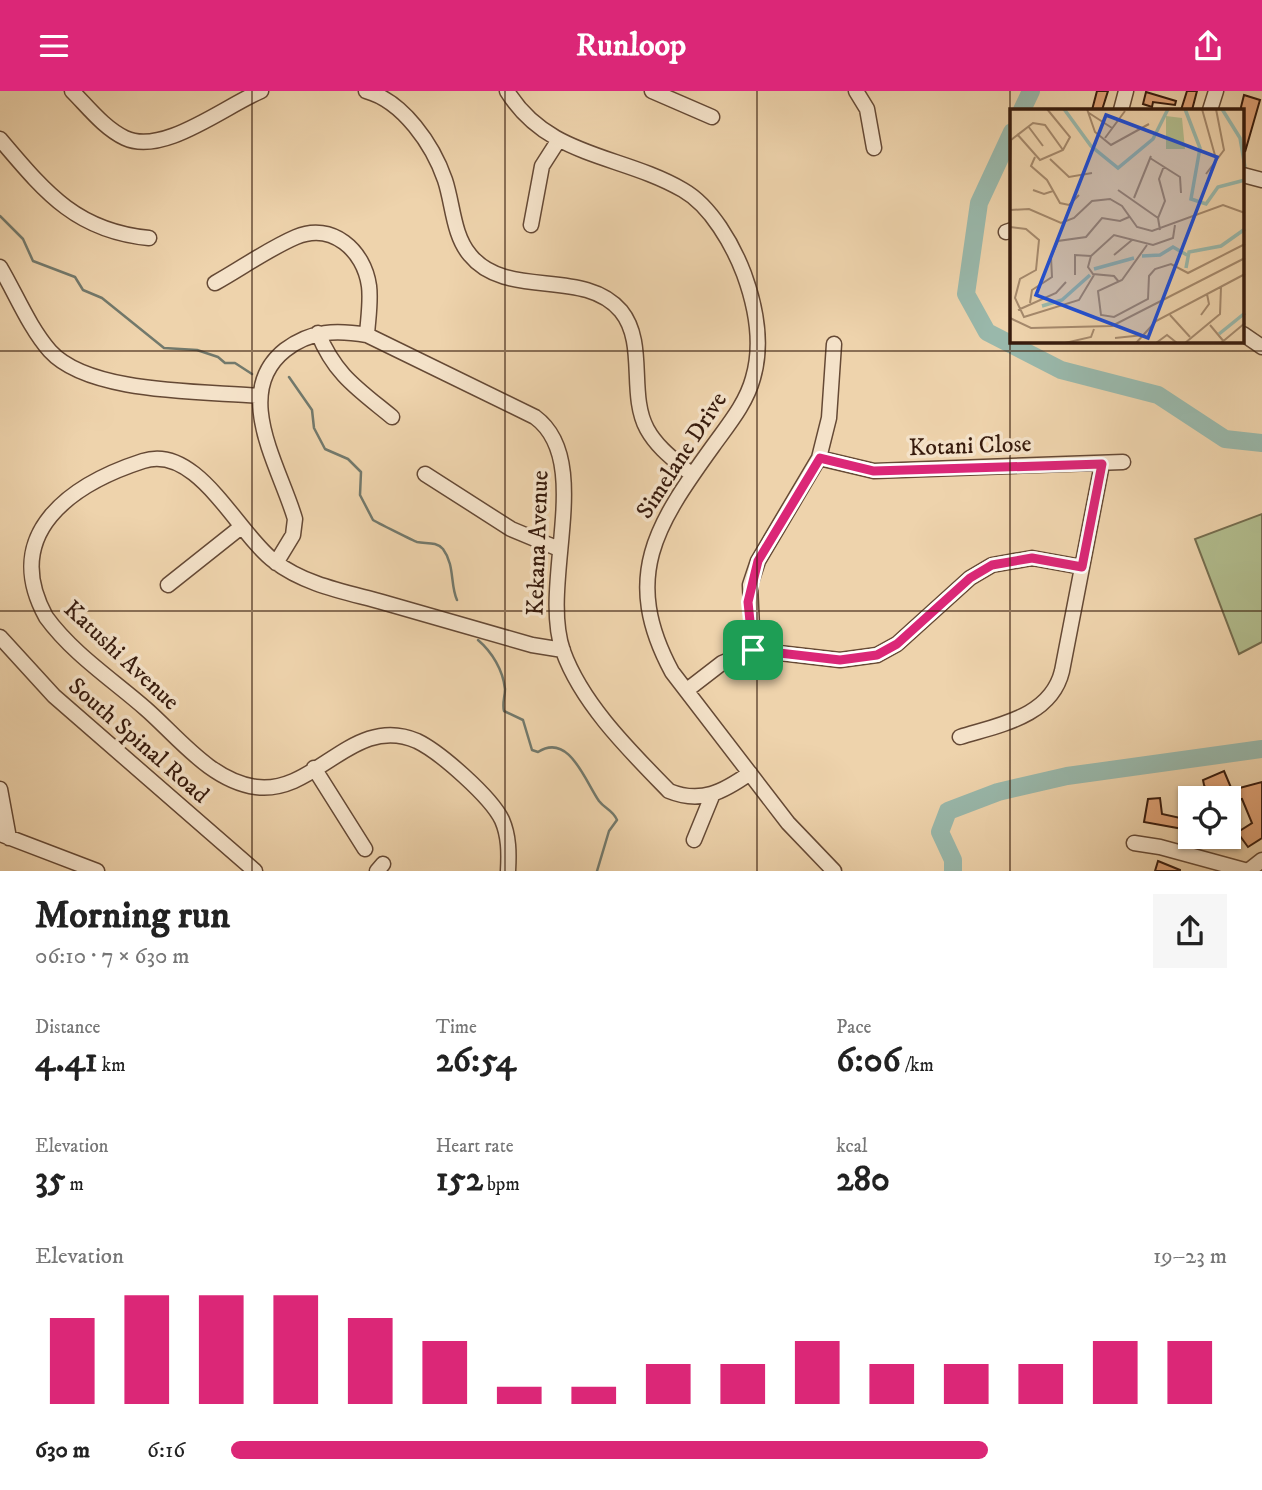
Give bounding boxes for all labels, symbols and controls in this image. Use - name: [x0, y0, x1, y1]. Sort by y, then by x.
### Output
- text: Runloop: [576, 26, 686, 66]
- icon: menu: [35, 27, 73, 65]
- icon: share: [1189, 27, 1227, 65]
- inset map: [1010, 109, 1244, 343]
- street label: Simelane Drive: [630, 387, 734, 525]
- street label: Kotani Close: [908, 429, 1032, 463]
- street label: Kekana Avenue: [520, 470, 556, 616]
- street label: Katushi Avenue: [57, 594, 186, 717]
- pin: [723, 620, 783, 680]
- icon: arrive: [734, 631, 772, 669]
- street label: South Spinal Road: [62, 671, 215, 810]
- map controls: [1178, 786, 1241, 849]
- button: locate: [1178, 786, 1241, 849]
- text: Morning run: [35, 892, 230, 940]
- button: share: [1153, 894, 1227, 968]
- text: 06:10 · 7 × 630 m: [35, 942, 190, 971]
- text: Distance: [35, 1016, 100, 1039]
- text: Time: [436, 1016, 477, 1039]
- text: Pace: [836, 1016, 871, 1039]
- text: 4.41: [35, 1039, 98, 1083]
- text: 26:54: [436, 1039, 516, 1083]
- text: 6:06: [836, 1039, 901, 1083]
- text: km: [98, 1054, 125, 1077]
- text: /km: [901, 1054, 934, 1077]
- text: Elevation: [35, 1135, 109, 1158]
- text: Heart rate: [436, 1135, 514, 1158]
- text: kcal: [836, 1135, 868, 1158]
- text: 35: [35, 1158, 65, 1202]
- text: 152: [436, 1158, 483, 1202]
- text: 280: [836, 1158, 890, 1202]
- text: m: [65, 1173, 84, 1196]
- text: bpm: [483, 1173, 520, 1196]
- text: Elevation: [35, 1242, 124, 1271]
- text: 19–23 m: [1153, 1242, 1227, 1271]
- text: 630 m: [35, 1436, 90, 1465]
- text: 6:16: [147, 1436, 185, 1465]

